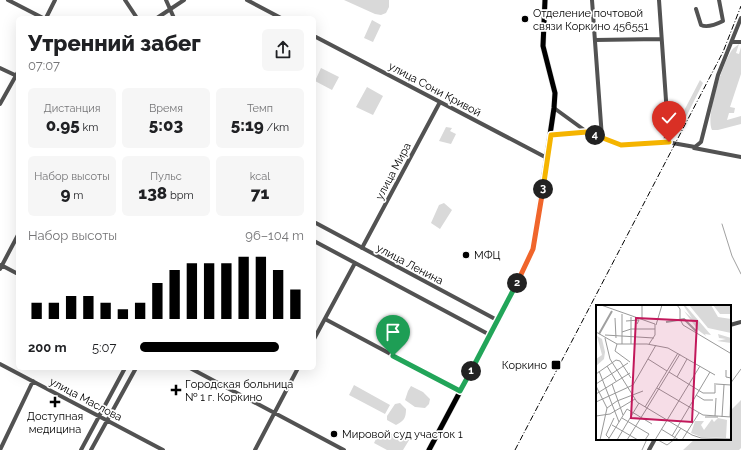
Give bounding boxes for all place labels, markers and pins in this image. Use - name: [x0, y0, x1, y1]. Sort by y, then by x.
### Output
- place label: Отделение почтовой связи Коркино 456551: [533, 7, 649, 33]
- marker: Отделение почтовой связи Коркино 456551: [520, 14, 530, 24]
- pin: [652, 101, 686, 142]
- pin: 4: [585, 125, 605, 145]
- pin: 3: [533, 179, 553, 199]
- place label: МФЦ: [474, 249, 501, 262]
- marker: МФЦ: [461, 250, 471, 260]
- pin: 2: [507, 273, 527, 293]
- pin: [376, 315, 410, 356]
- place label: Коркино: [502, 359, 547, 372]
- marker: Коркино: [550, 359, 562, 371]
- pin: 1: [461, 361, 481, 381]
- place label: Городская больница № 1 г. Коркино: [185, 378, 293, 404]
- marker: Городская больница № 1 г. Коркино: [170, 384, 182, 396]
- marker: Доступная медицина: [49, 396, 61, 408]
- place label: Доступная медицина: [27, 410, 83, 436]
- place label: Мировой суд участок 1: [342, 428, 463, 441]
- marker: Мировой суд участок 1: [329, 429, 339, 439]

